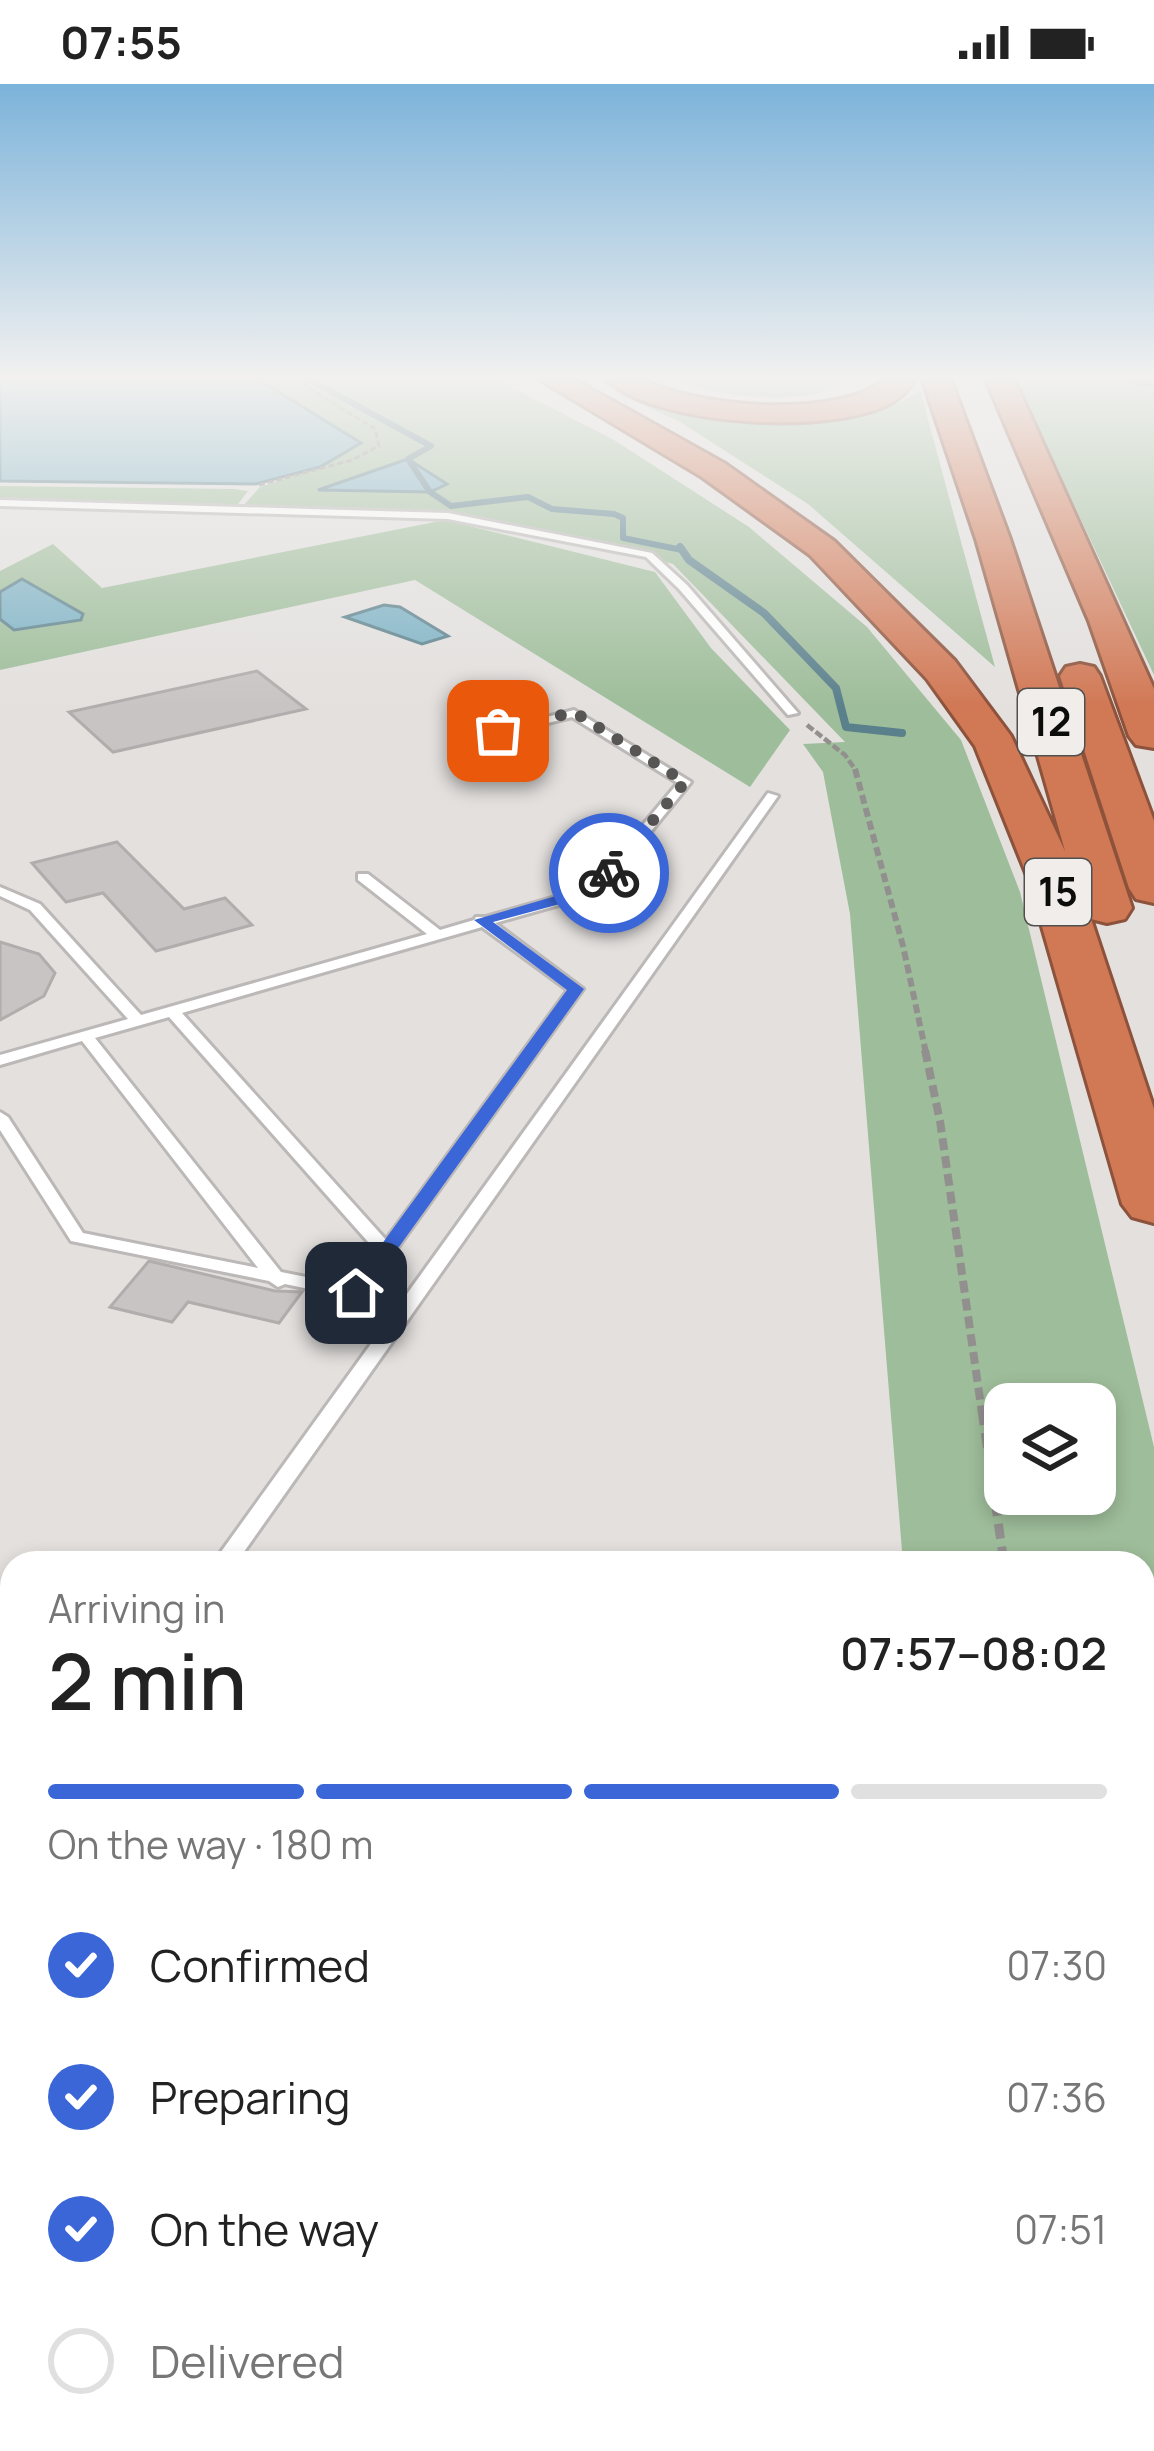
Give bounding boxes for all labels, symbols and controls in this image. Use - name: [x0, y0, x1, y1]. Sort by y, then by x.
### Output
- text: 07:55: [60, 11, 182, 73]
- pin: [447, 680, 549, 782]
- road number: 12: [1018, 689, 1084, 755]
- icon: bag: [465, 698, 531, 764]
- courier: [549, 813, 669, 933]
- icon: bike: [576, 840, 642, 906]
- road number: 15: [1025, 859, 1091, 925]
- pin: [305, 1242, 407, 1344]
- icon: home: [323, 1260, 389, 1326]
- map controls: [984, 1383, 1116, 1515]
- button: layers: [984, 1383, 1116, 1515]
- text: Arriving in: [48, 1581, 225, 1635]
- text: 07:57–08:02: [840, 1622, 1107, 1684]
- text: 2 min: [48, 1627, 247, 1733]
- text: On the way · 180 m: [48, 1817, 373, 1871]
- icon: check: [48, 1932, 114, 1998]
- text: Confirmed: [150, 1934, 370, 1996]
- text: 07:30: [1007, 1938, 1107, 1992]
- icon: check: [48, 2064, 114, 2130]
- text: Preparing: [150, 2066, 350, 2128]
- text: 07:36: [1006, 2070, 1107, 2124]
- icon: check: [48, 2196, 114, 2262]
- text: On the way: [150, 2198, 379, 2260]
- text: 07:51: [1014, 2202, 1107, 2256]
- text: Delivered: [150, 2330, 345, 2392]

